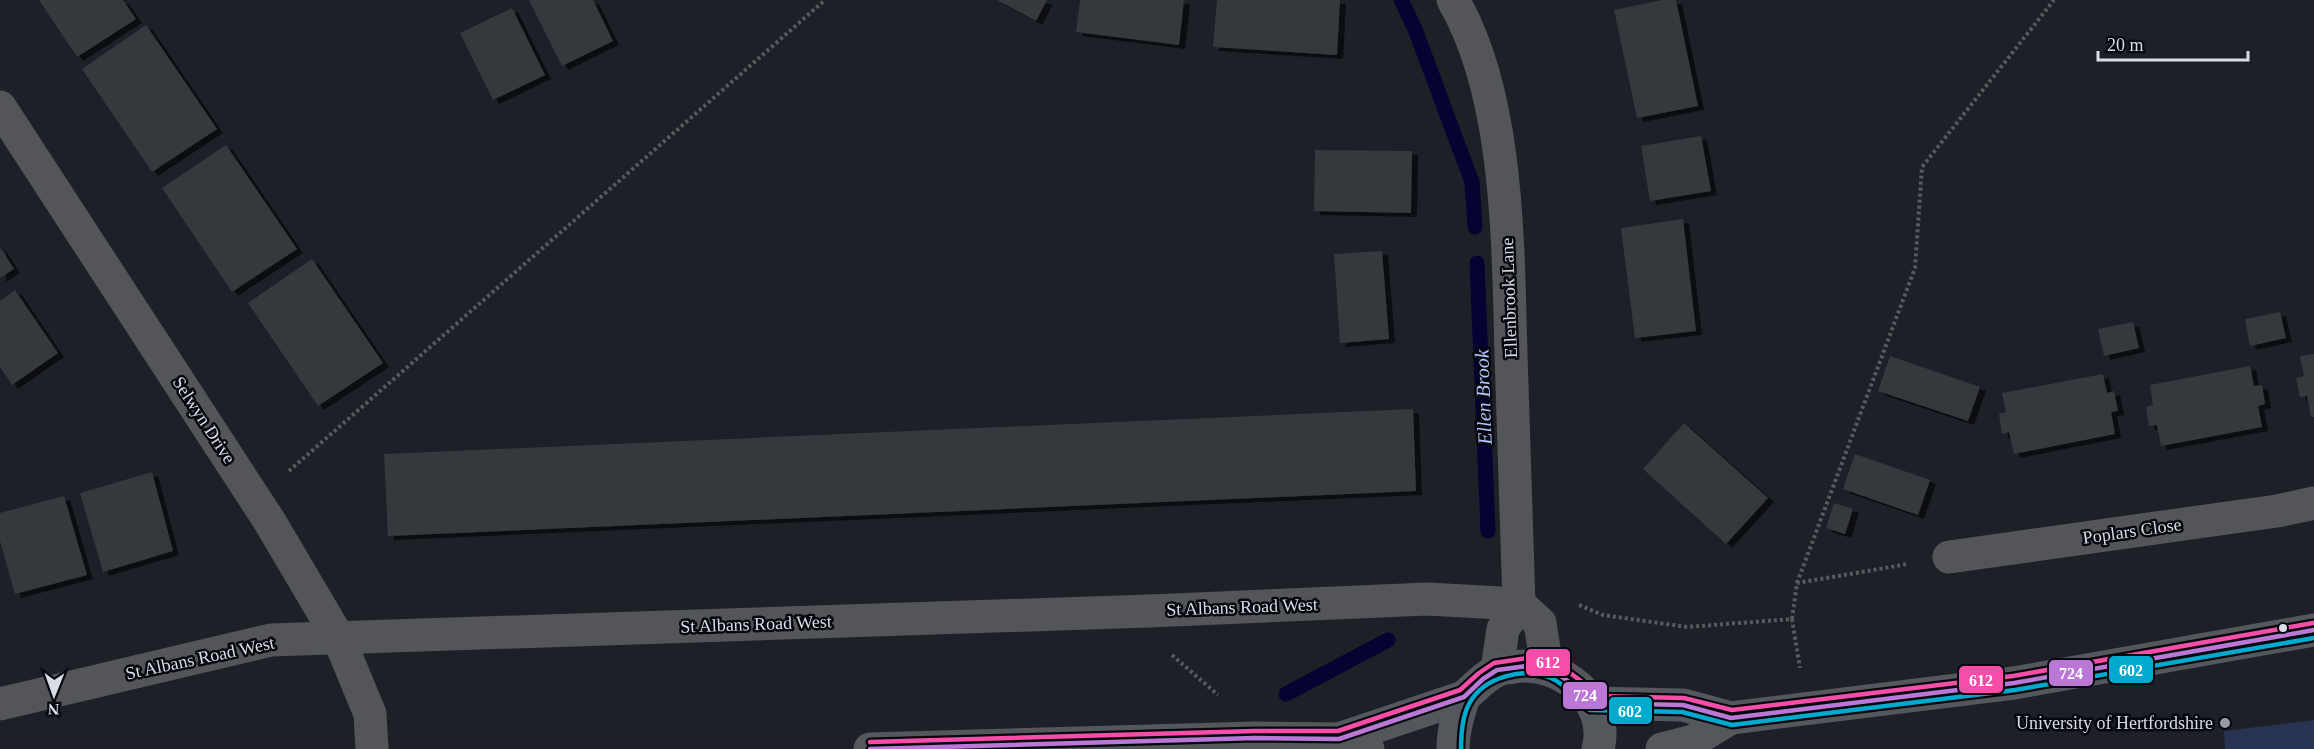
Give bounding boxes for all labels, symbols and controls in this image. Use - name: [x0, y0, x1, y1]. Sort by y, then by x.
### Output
- scale bar: [2098, 24, 2248, 62]
- text: 20 m: [2107, 35, 2144, 55]
- street label: Ellenbrook Lane: [1497, 237, 1521, 359]
- water label: Ellen Brook: [1470, 348, 1496, 446]
- street label: Selwyn Drive: [169, 373, 239, 467]
- street label: Poplars Close: [2081, 514, 2183, 548]
- street label: St Albans Road West: [1166, 594, 1318, 620]
- street label: St Albans Road West: [680, 611, 832, 637]
- unlabelled marker: [2277, 622, 2289, 634]
- street label: St Albans Road West: [124, 632, 276, 684]
- line badge: 612: [1525, 648, 1571, 677]
- text: 612: [1536, 654, 1560, 671]
- line badge: 602: [2108, 655, 2154, 684]
- line badge: 724: [2048, 659, 2094, 687]
- text: 602: [2119, 662, 2143, 679]
- north arrow: [24, 665, 84, 725]
- line badge: 612: [1958, 665, 2004, 694]
- text: 724: [2059, 665, 2083, 682]
- text: 612: [1969, 672, 1993, 689]
- line badge: 724: [1562, 681, 1608, 710]
- text: 724: [1573, 687, 1597, 704]
- line badge: 602: [1608, 696, 1653, 725]
- text: N: [47, 701, 60, 718]
- text: 602: [1618, 703, 1642, 720]
- place label: University of Hertfordshire: [2016, 713, 2213, 733]
- marker: University of Hertfordshire: [2218, 716, 2232, 730]

